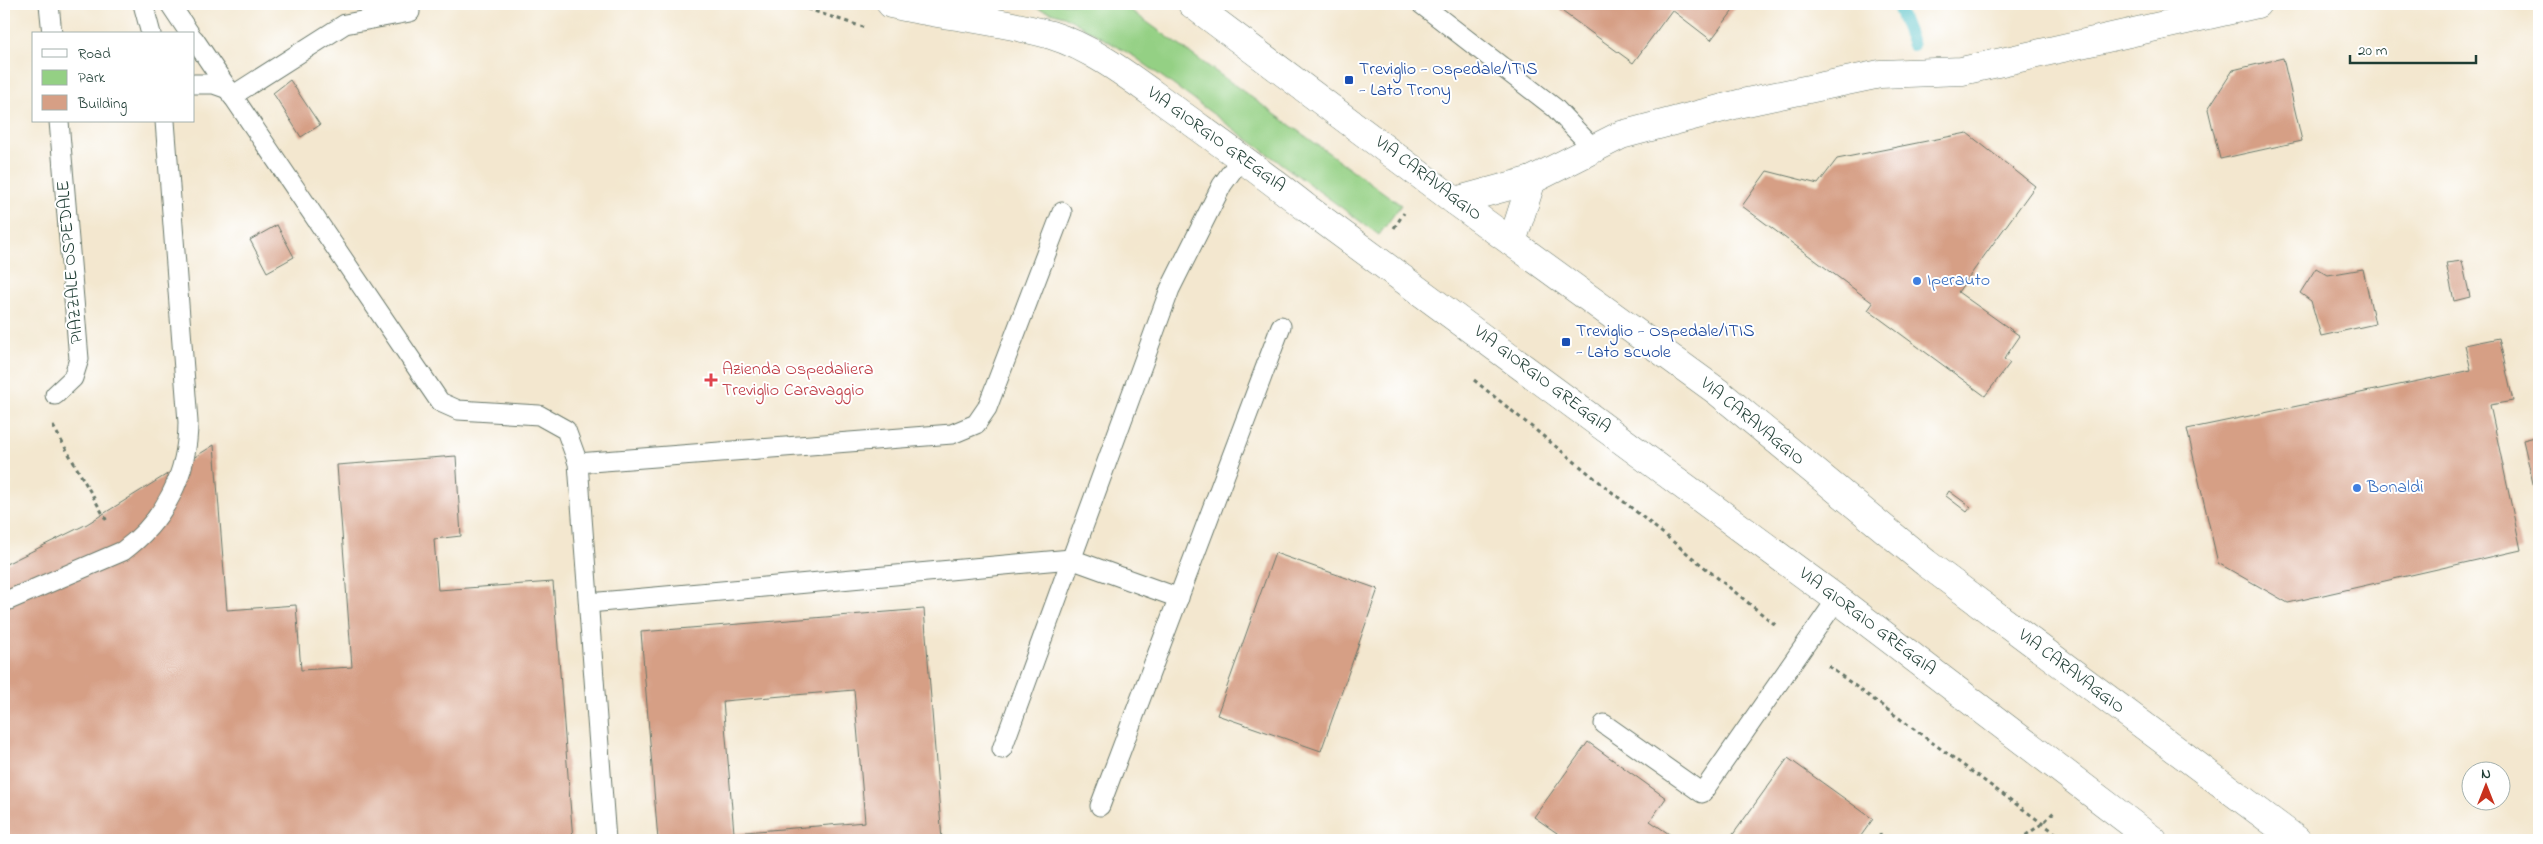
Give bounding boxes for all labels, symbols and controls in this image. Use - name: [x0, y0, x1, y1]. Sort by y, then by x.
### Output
- legend: [32, 32, 195, 122]
- scale bar: [2350, 32, 2477, 64]
- text: 20 m: [2358, 40, 2388, 62]
- text: Road: [78, 43, 111, 65]
- place label: Treviglio - Ospedale/ITIS - Lato Trony: [1359, 57, 1538, 104]
- text: Park: [78, 67, 106, 89]
- marker: Treviglio - Ospedale/ITIS - Lato Trony: [1343, 74, 1355, 86]
- street label: VIA GIORGIO GREGGIA: [1140, 80, 1291, 199]
- text: Building: [77, 93, 127, 116]
- street label: VIA CARAVAGGIO: [1368, 130, 1487, 228]
- street label: PIAZZALE OSPEDALE: [51, 179, 91, 345]
- place label: Iperauto: [1927, 268, 1990, 294]
- marker: Iperauto: [1911, 275, 1923, 287]
- street label: VIA GIORGIO GREGGIA: [1467, 319, 1616, 440]
- place label: Treviglio - Ospedale/ITIS - Lato scuole: [1576, 319, 1755, 366]
- marker: Treviglio - Ospedale/ITIS - Lato scuole: [1560, 336, 1572, 348]
- place label: Azienda Ospedaliera Treviglio Caravaggio: [722, 357, 873, 405]
- street label: VIA CARAVAGGIO: [1693, 371, 1810, 472]
- marker: Azienda Ospedaliera Treviglio Caravaggio: [704, 373, 718, 387]
- place label: Bonaldi: [2366, 475, 2423, 501]
- marker: Bonaldi: [2351, 482, 2363, 494]
- street label: VIA GIORGIO GREGGIA: [1792, 561, 1941, 682]
- street label: VIA CARAVAGGIO: [2011, 623, 2130, 721]
- north arrow: [2460, 762, 2510, 812]
- text: N: [2481, 764, 2491, 785]

